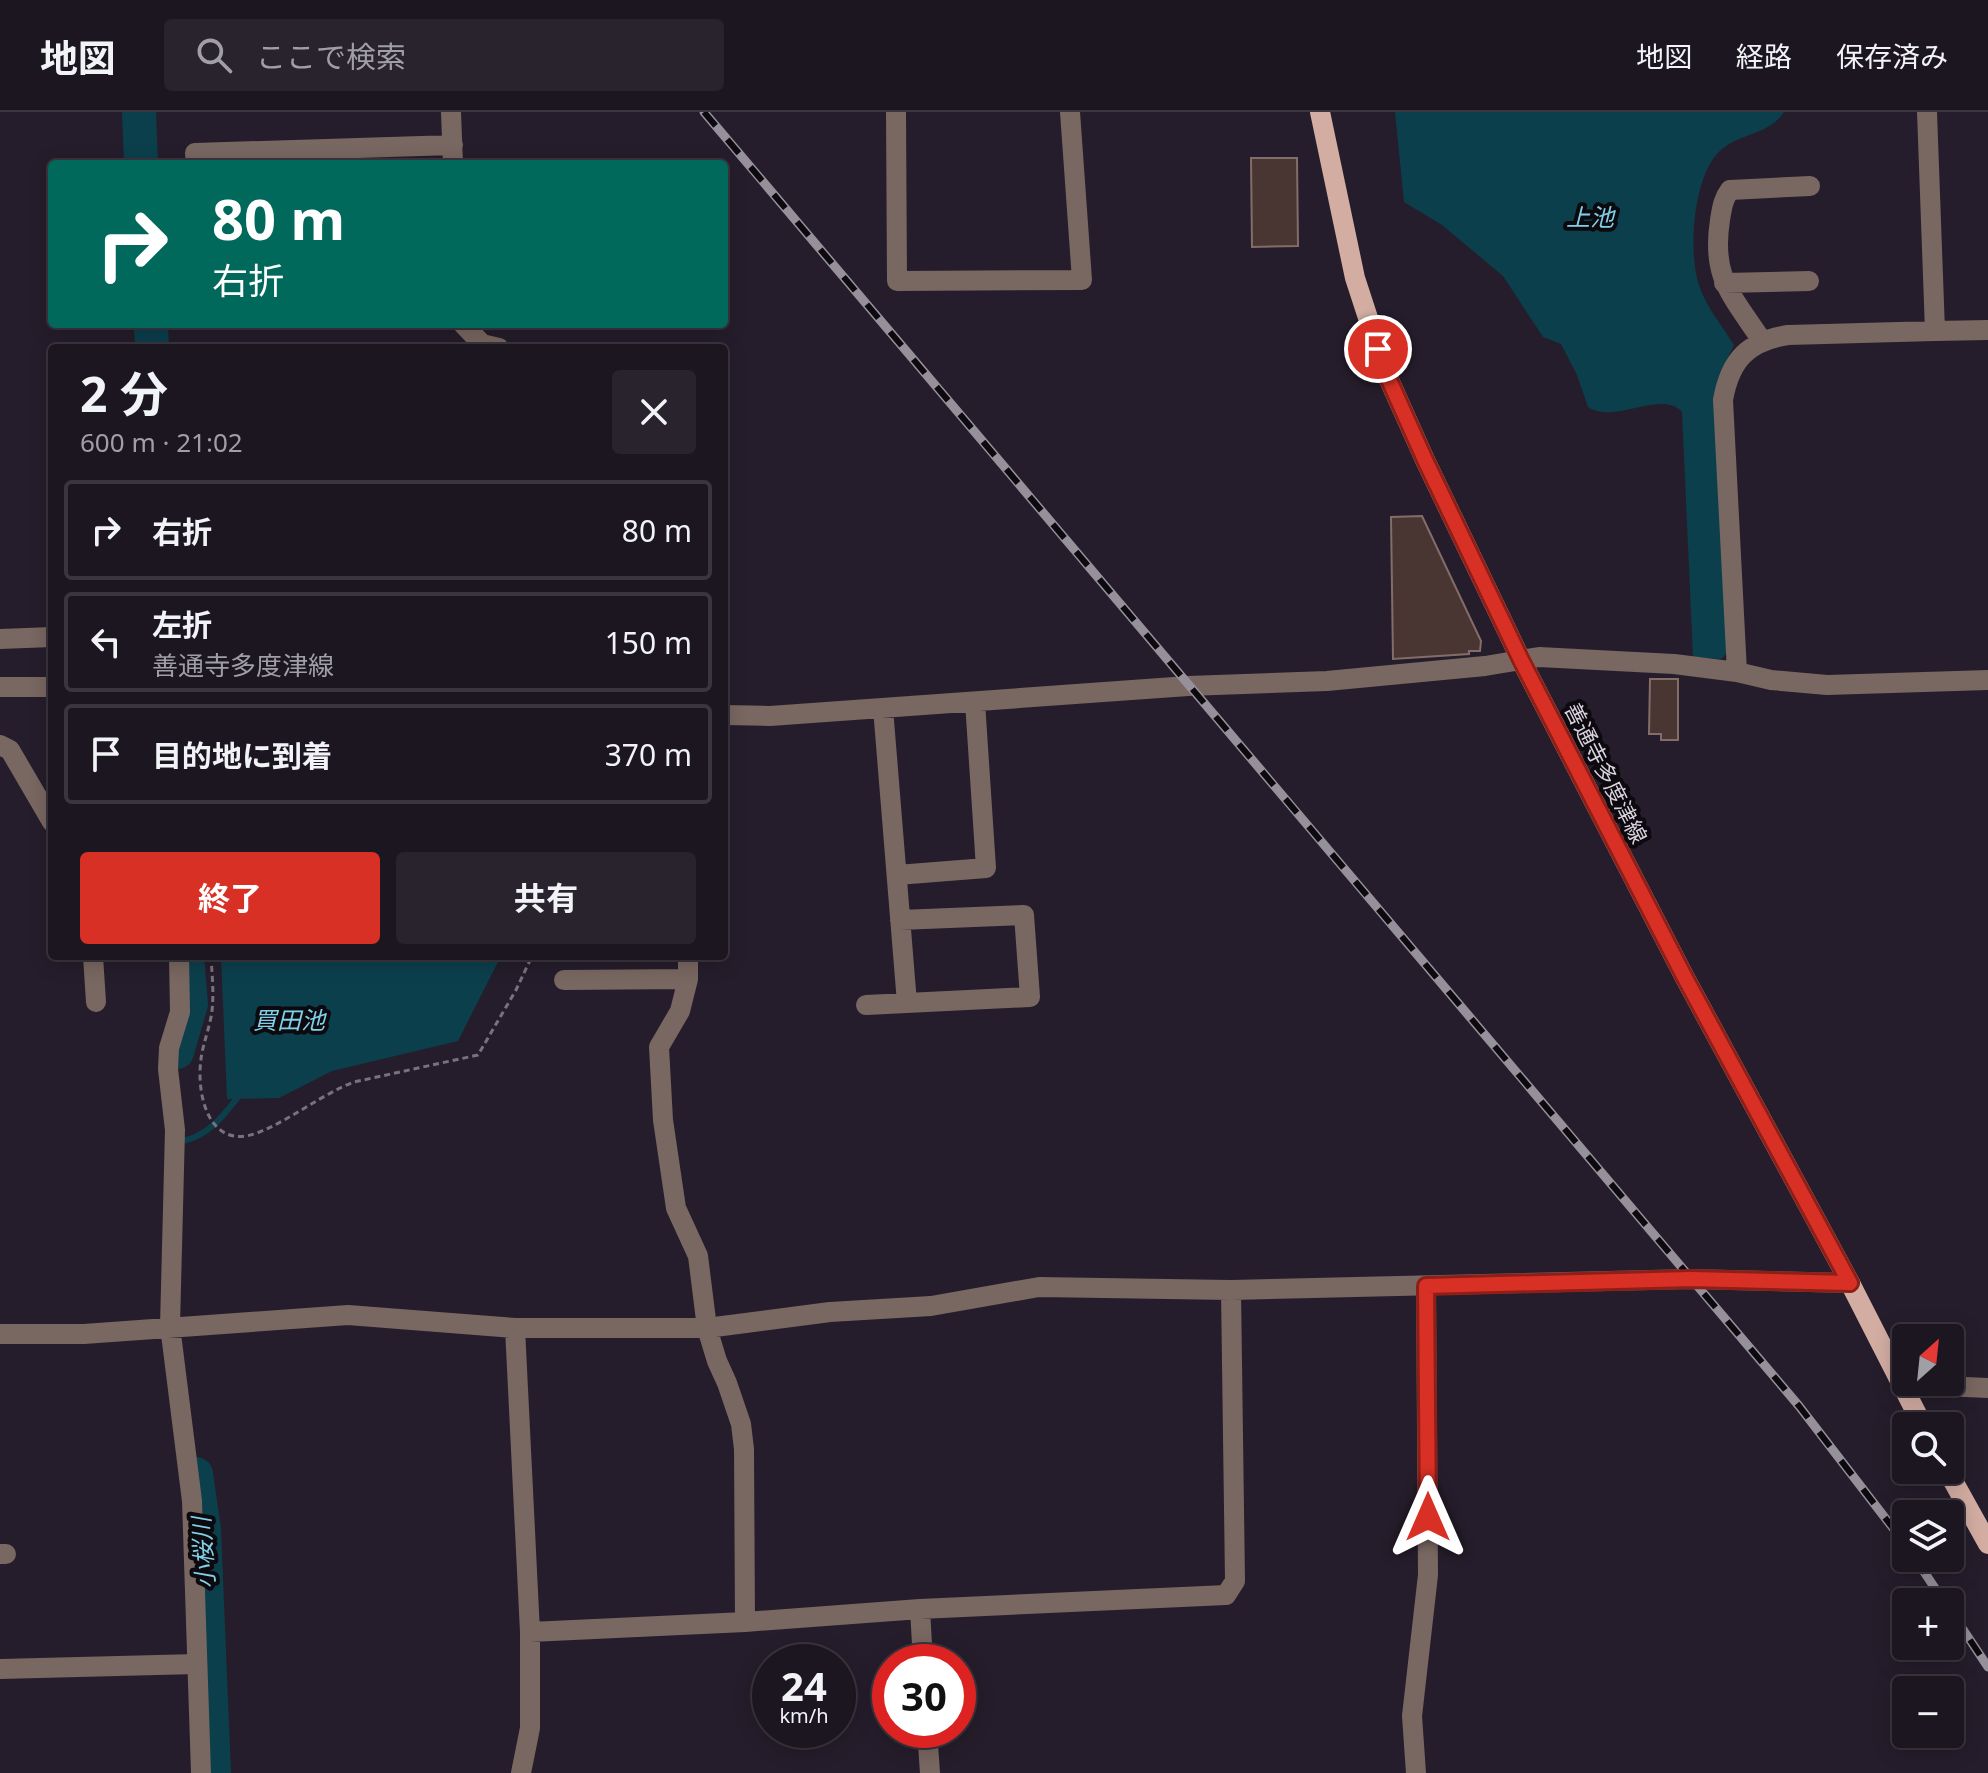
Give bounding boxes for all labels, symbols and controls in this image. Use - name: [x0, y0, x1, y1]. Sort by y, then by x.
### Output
- search box: [164, 19, 724, 91]
- text: 地図: [40, 31, 116, 83]
- icon: search: [192, 33, 236, 77]
- text: ここで検索: [256, 36, 406, 77]
- text: 地図: [1636, 37, 1692, 75]
- text: 経路: [1736, 37, 1792, 75]
- text: 保存済み: [1836, 37, 1948, 75]
- text: 80 m: [212, 180, 345, 256]
- icon: right: [80, 192, 184, 296]
- water label: 上池: [1566, 200, 1616, 233]
- text: 右折: [212, 256, 284, 305]
- pin: [1344, 315, 1412, 383]
- icon: arrive: [1356, 327, 1400, 371]
- text: 2 分: [80, 361, 168, 426]
- button: close: [612, 370, 696, 454]
- text: 600 m · 21:02: [80, 424, 243, 460]
- icon: right: [84, 508, 128, 552]
- text: 80 m: [622, 510, 692, 551]
- text: 右折: [152, 511, 212, 552]
- text: 左折: [152, 604, 212, 645]
- icon: left: [84, 620, 128, 664]
- text: 150 m: [605, 622, 692, 663]
- text: 善通寺多度津線: [152, 647, 334, 683]
- street label: 善通寺多度津線: [1559, 697, 1655, 848]
- icon: arrive: [84, 732, 128, 776]
- text: 370 m: [605, 734, 692, 775]
- text: 目的地に到着: [152, 735, 332, 776]
- button: 終了: [80, 852, 380, 944]
- button: 共有: [396, 852, 696, 944]
- water label: 買田池: [253, 1003, 327, 1036]
- north arrow: [1892, 1324, 1964, 1396]
- map controls: [1892, 1324, 1964, 1748]
- button: search: [1892, 1412, 1964, 1484]
- position arrow: [1386, 1475, 1470, 1559]
- button: layers: [1892, 1500, 1964, 1572]
- water label: 小桜川: [183, 1513, 221, 1590]
- button: +: [1892, 1588, 1964, 1660]
- speed limit sign: 30: [872, 1644, 976, 1748]
- text: 24: [781, 1658, 827, 1713]
- button: −: [1892, 1676, 1964, 1748]
- text: km/h: [779, 1702, 829, 1729]

